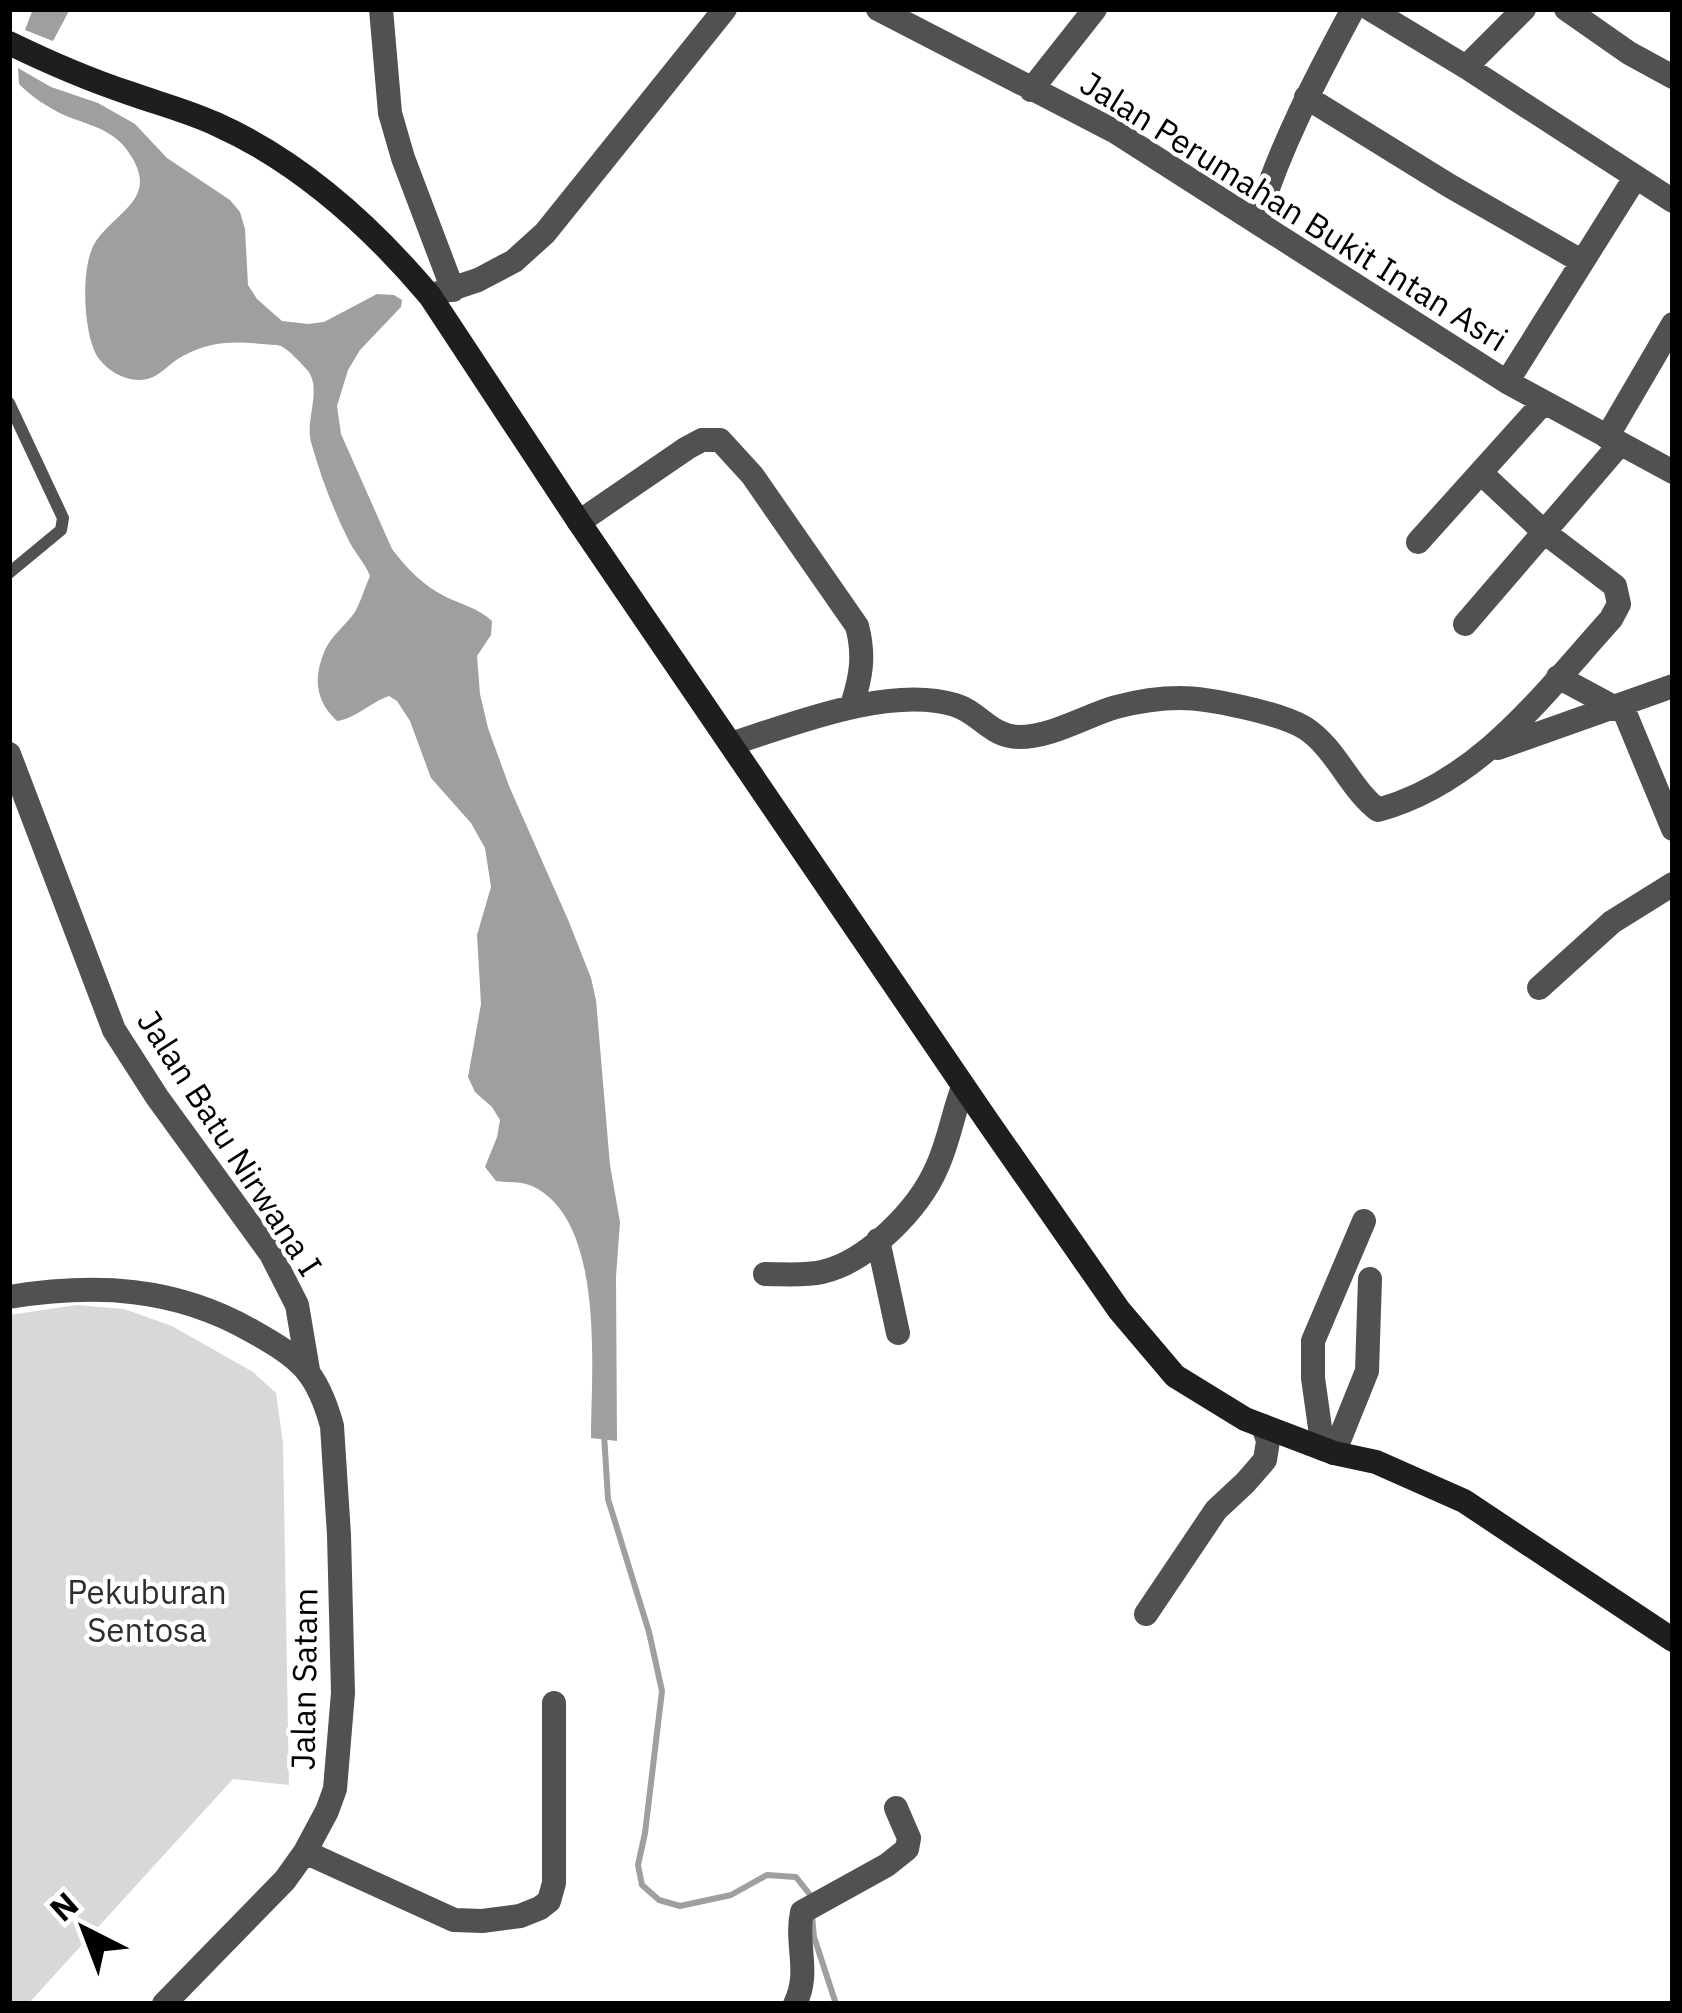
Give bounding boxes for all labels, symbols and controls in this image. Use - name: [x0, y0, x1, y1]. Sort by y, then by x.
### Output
- street label: Jalan Perumahan Bukit Intan Asri: [1073, 61, 1516, 360]
- street label: Jalan Batu Nirwana I: [128, 1002, 333, 1284]
- park label: Pekuburan Sentosa: [67, 1570, 227, 1651]
- street label: Jalan Satam: [280, 1587, 327, 1771]
- north arrow: [24, 1869, 144, 1989]
- text: N: [40, 1882, 87, 1930]

